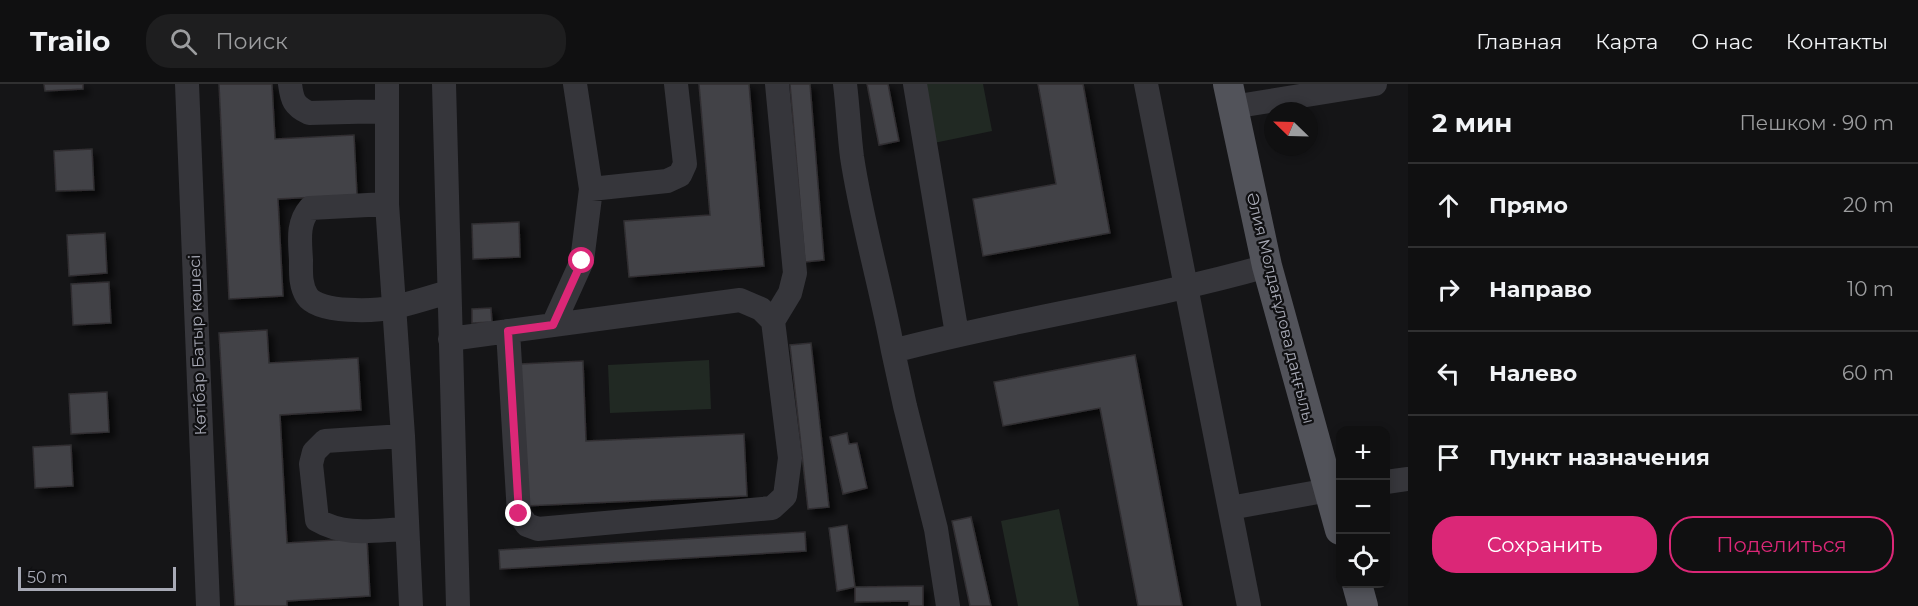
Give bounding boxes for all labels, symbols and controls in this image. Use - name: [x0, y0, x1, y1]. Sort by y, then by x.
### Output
- search box: [146, 14, 566, 68]
- text: Trailo: [30, 24, 110, 58]
- icon: search: [167, 25, 200, 58]
- text: Поиск: [215, 28, 288, 55]
- text: Главная: [1476, 29, 1562, 54]
- text: Карта: [1595, 29, 1658, 54]
- text: О нас: [1691, 29, 1753, 54]
- text: Контакты: [1786, 29, 1888, 54]
- north arrow: [1264, 102, 1318, 156]
- text: 2 мин: [1432, 107, 1512, 139]
- text: Пешком · 90 m: [1739, 111, 1894, 135]
- icon: ahead: [1432, 189, 1465, 222]
- street label: Әлия Молдағұлова даңғылы: [1243, 191, 1318, 426]
- text: Прямо: [1489, 192, 1568, 219]
- text: 20 m: [1843, 193, 1894, 217]
- route start: [568, 247, 594, 273]
- street label: Көтібар Батыр көшесі: [185, 254, 210, 436]
- icon: right: [1432, 273, 1465, 306]
- text: Направо: [1489, 276, 1592, 303]
- text: 10 m: [1847, 277, 1894, 301]
- icon: left: [1432, 357, 1465, 390]
- text: Налево: [1489, 360, 1577, 387]
- text: 60 m: [1842, 361, 1894, 385]
- map controls: [1336, 426, 1390, 588]
- button: +: [1336, 426, 1390, 480]
- icon: arrive: [1432, 441, 1465, 474]
- text: Пункт назначения: [1489, 444, 1710, 471]
- button: −: [1336, 480, 1390, 534]
- route end: [505, 500, 531, 526]
- button: Сохранить: [1432, 516, 1657, 573]
- button: Поделиться: [1669, 516, 1894, 573]
- button: locate: [1336, 534, 1390, 588]
- scale bar: [18, 564, 176, 592]
- text: 50 m: [27, 568, 68, 587]

